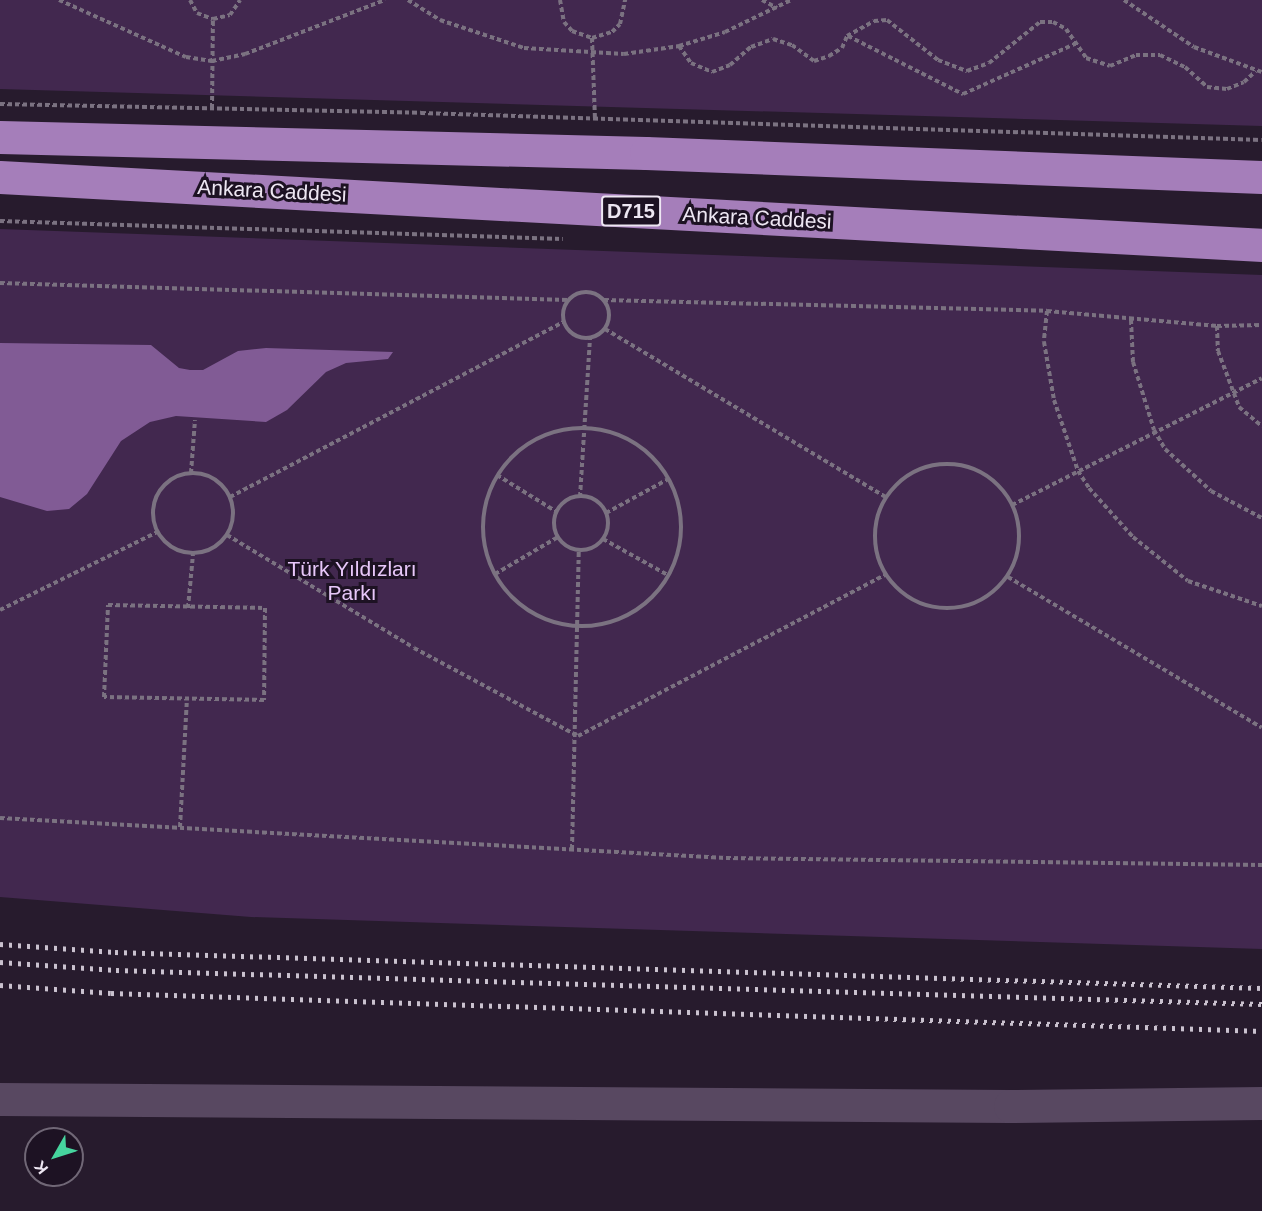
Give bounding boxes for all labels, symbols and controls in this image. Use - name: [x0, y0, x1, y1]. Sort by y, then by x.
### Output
- street label: Ankara Caddesi: [197, 175, 347, 207]
- road number: D715: [601, 194, 661, 228]
- street label: Ankara Caddesi: [682, 202, 832, 234]
- park label: Türk Yıldızları Parkı: [287, 556, 417, 606]
- north arrow: [24, 1127, 84, 1187]
- text: K: [31, 1158, 51, 1177]

